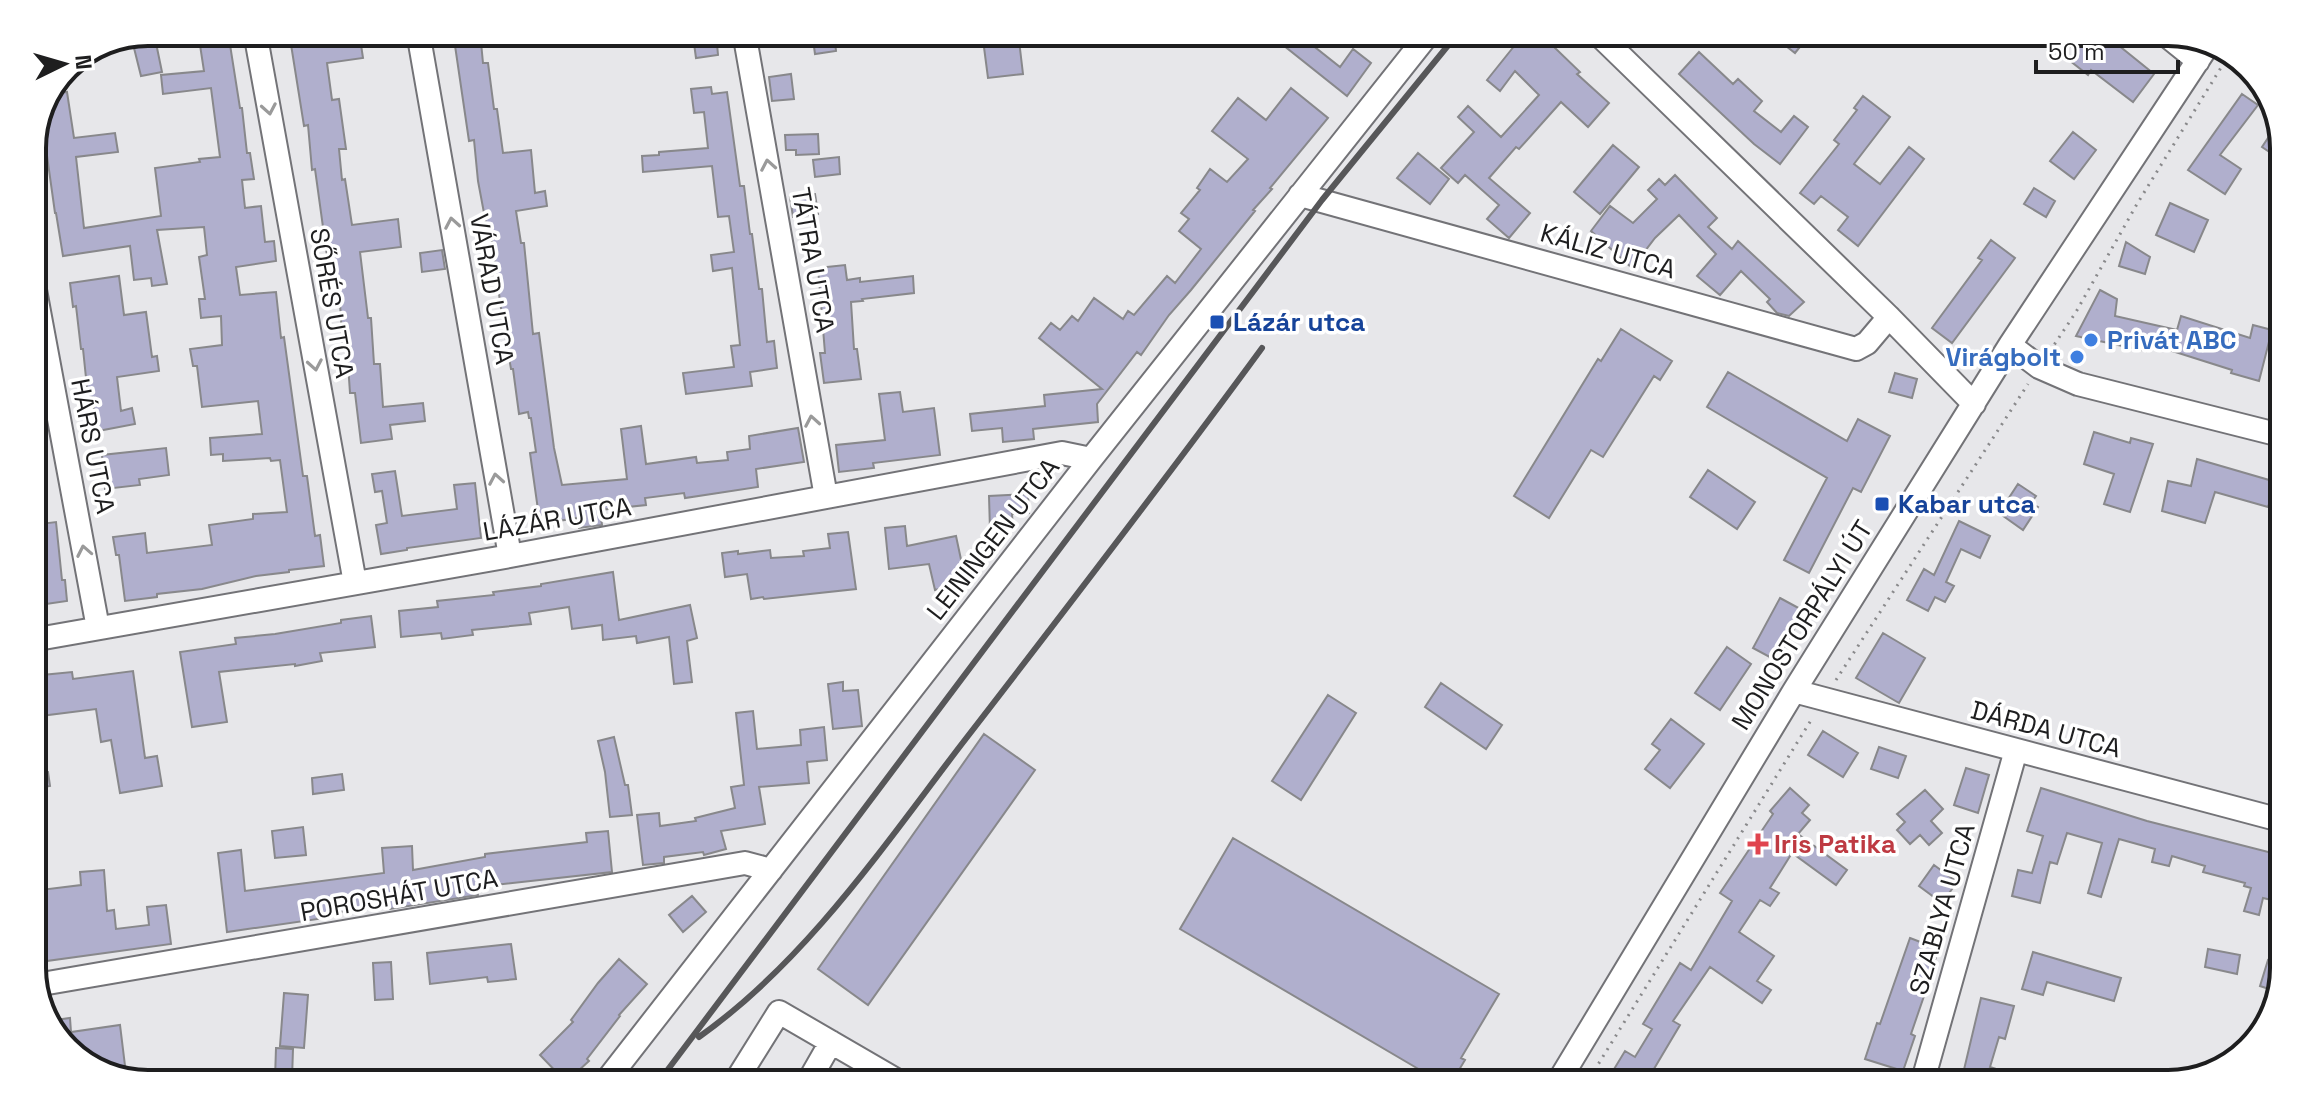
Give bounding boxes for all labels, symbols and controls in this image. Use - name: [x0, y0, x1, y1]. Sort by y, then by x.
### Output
- north arrow: [24, 24, 104, 104]
- scale bar: [2036, 24, 2178, 74]
- text: 50 m: [2048, 36, 2105, 67]
- text: N: [69, 54, 99, 71]
- one-way arrow: [259, 102, 276, 116]
- one-way arrow: [760, 158, 777, 171]
- street label: TÁTRA UTCA: [784, 185, 842, 335]
- street label: VÁRAD UTCA: [462, 211, 522, 367]
- street label: KÁLIZ UTCA: [1536, 215, 1680, 287]
- one-way arrow: [444, 216, 461, 230]
- street label: SŐRÉS UTCA: [302, 225, 362, 381]
- place label: Lázár utca: [1233, 305, 1365, 339]
- marker: Lázár utca: [1208, 313, 1226, 331]
- place label: Privát ABC: [2107, 323, 2237, 357]
- marker: Privát ABC: [2082, 331, 2100, 349]
- place label: Virágbolt: [1945, 340, 2061, 374]
- marker: Virágbolt: [2068, 348, 2086, 366]
- one-way arrow: [305, 358, 322, 371]
- street label: HÁRS UTCA: [63, 375, 123, 517]
- one-way arrow: [805, 414, 822, 427]
- street label: LEININGEN UTCA: [919, 451, 1067, 627]
- one-way arrow: [489, 472, 506, 486]
- place label: Kabar utca: [1898, 487, 2036, 521]
- street label: LÁZÁR UTCA: [480, 489, 634, 549]
- marker: Kabar utca: [1873, 495, 1891, 513]
- street label: MONOSTORPÁLYI ÚT: [1724, 514, 1880, 736]
- one-way arrow: [77, 545, 94, 558]
- street label: DÁRDA UTCA: [1967, 693, 2125, 765]
- street label: SZABLYA UTCA: [1901, 819, 1983, 999]
- place label: Iris Patika: [1774, 827, 1896, 861]
- marker: Iris Patika: [1749, 835, 1767, 853]
- street label: POROSHÁT UTCA: [297, 861, 501, 929]

